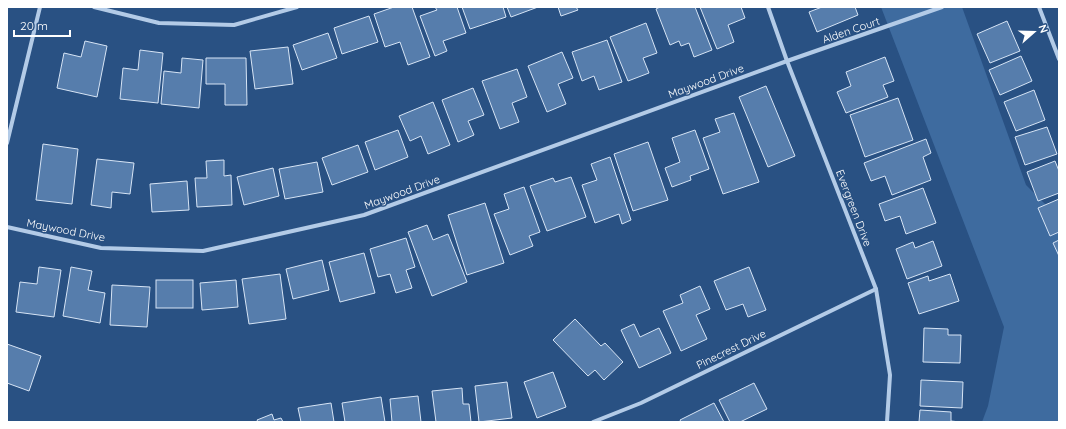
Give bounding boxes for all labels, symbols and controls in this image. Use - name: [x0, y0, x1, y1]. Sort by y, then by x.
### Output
- scale bar: [14, 12, 70, 38]
- north arrow: [1014, 12, 1054, 52]
- street label: Alden Court: [820, 14, 882, 46]
- text: 20 m: [20, 18, 48, 33]
- text: N: [1035, 22, 1051, 35]
- street label: Maywood Drive: [666, 61, 746, 101]
- street label: Evergreen Drive: [833, 168, 875, 248]
- street label: Maywood Drive: [362, 172, 442, 212]
- street label: Maywood Drive: [26, 216, 106, 244]
- street label: Pinecrest Drive: [694, 326, 768, 372]

